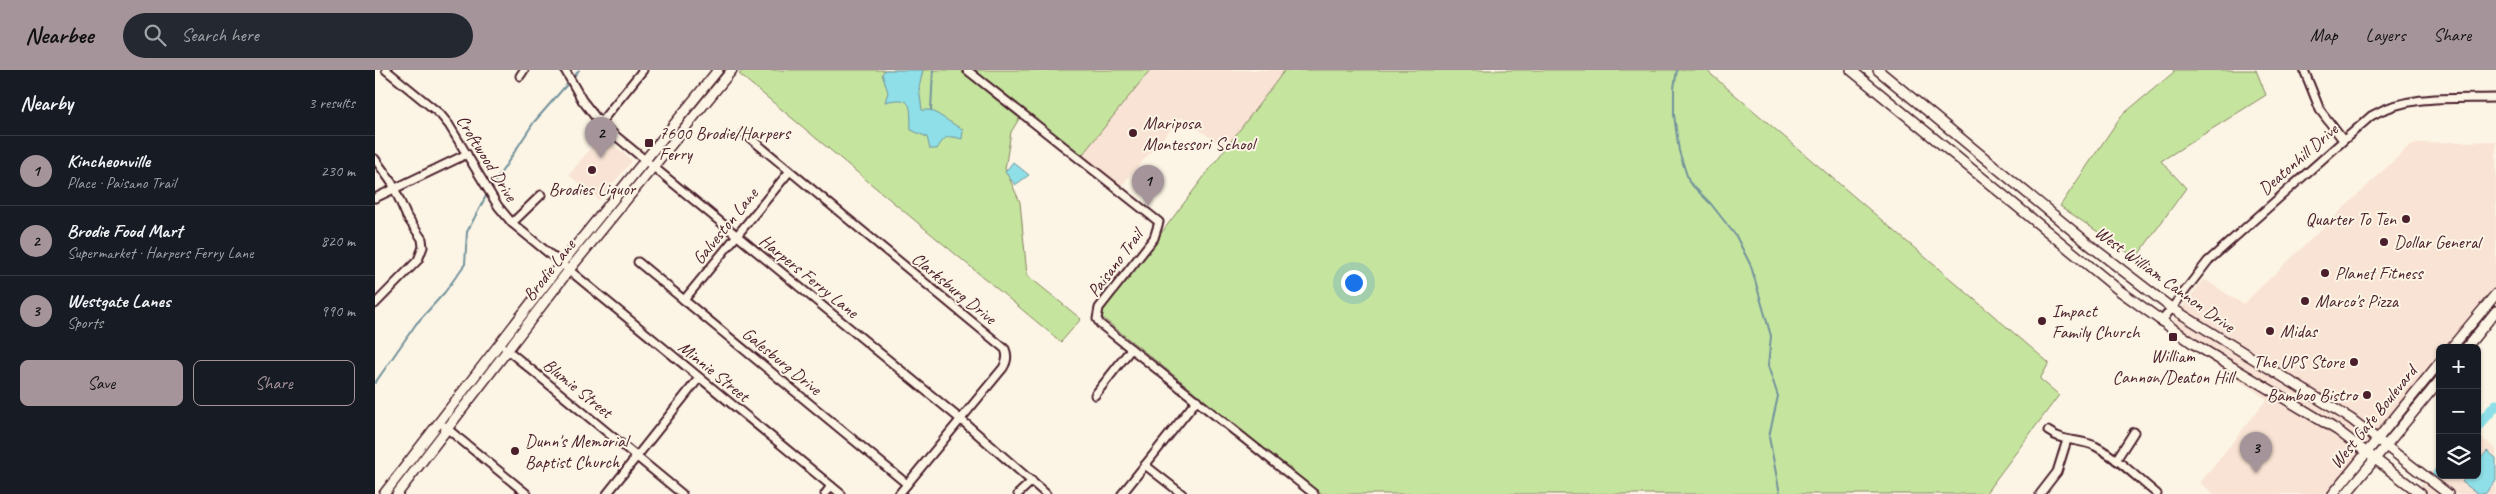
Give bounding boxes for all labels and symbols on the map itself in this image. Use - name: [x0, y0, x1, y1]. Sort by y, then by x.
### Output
- street label: Croftwood Drive: [452, 111, 523, 206]
- place label: Mariposa Montessori School: [1143, 112, 1258, 155]
- pin: 2: [585, 117, 617, 158]
- street label: Deatonhill Drive: [2254, 118, 2343, 199]
- place label: 7600 Brodie/Harpers Ferry: [659, 122, 792, 165]
- marker: Mariposa Montessori School: [1127, 127, 1139, 139]
- marker: 7600 Brodie/Harpers Ferry: [643, 137, 655, 149]
- marker: Brodies Liquor: [586, 164, 598, 176]
- pin: 1: [1132, 165, 1164, 206]
- place label: Brodies Liquor: [549, 178, 637, 200]
- street label: Galveston Lane: [688, 182, 763, 269]
- place label: Quarter To Ten: [2306, 208, 2397, 230]
- marker: Quarter To Ten: [2400, 213, 2412, 225]
- street label: West William Cannon Drive: [2091, 221, 2240, 338]
- street label: Paisano Trail: [1083, 223, 1149, 301]
- street label: Harpers Ferry Lane: [755, 229, 864, 323]
- place label: Dollar General: [2394, 231, 2483, 253]
- street label: Brodie Lane: [518, 234, 581, 305]
- marker: Dollar General: [2378, 236, 2390, 248]
- street label: Clarksburg Drive: [907, 247, 1002, 330]
- place label: Planet Fitness: [2335, 262, 2424, 284]
- marker: Planet Fitness: [2319, 267, 2331, 279]
- your location: [1341, 270, 1367, 296]
- place label: Marco's Pizza: [2315, 290, 2400, 312]
- marker: Marco's Pizza: [2299, 295, 2311, 307]
- place label: Impact Family Church: [2052, 300, 2141, 343]
- marker: Impact Family Church: [2036, 315, 2048, 327]
- place label: Midas: [2280, 320, 2319, 342]
- street label: Galesburg Drive: [738, 322, 827, 400]
- marker: Midas: [2264, 325, 2276, 337]
- marker: William Cannon/Deaton Hill: [2167, 331, 2179, 343]
- street label: Minnie Street: [674, 336, 756, 408]
- place label: William Cannon/Deaton Hill: [2112, 345, 2237, 388]
- place label: The UPS Store: [2253, 351, 2345, 373]
- street label: Blumie Street: [539, 353, 619, 424]
- marker: The UPS Store: [2348, 356, 2360, 368]
- street label: West Gate Boulevard: [2325, 359, 2423, 473]
- place label: Bamboo Bistro: [2267, 384, 2359, 406]
- marker: Bamboo Bistro: [2361, 389, 2373, 401]
- place label: Dunn's Memorial Baptist Church: [525, 430, 631, 473]
- pin: 3: [2240, 432, 2272, 473]
- marker: Dunn's Memorial Baptist Church: [509, 445, 521, 457]

